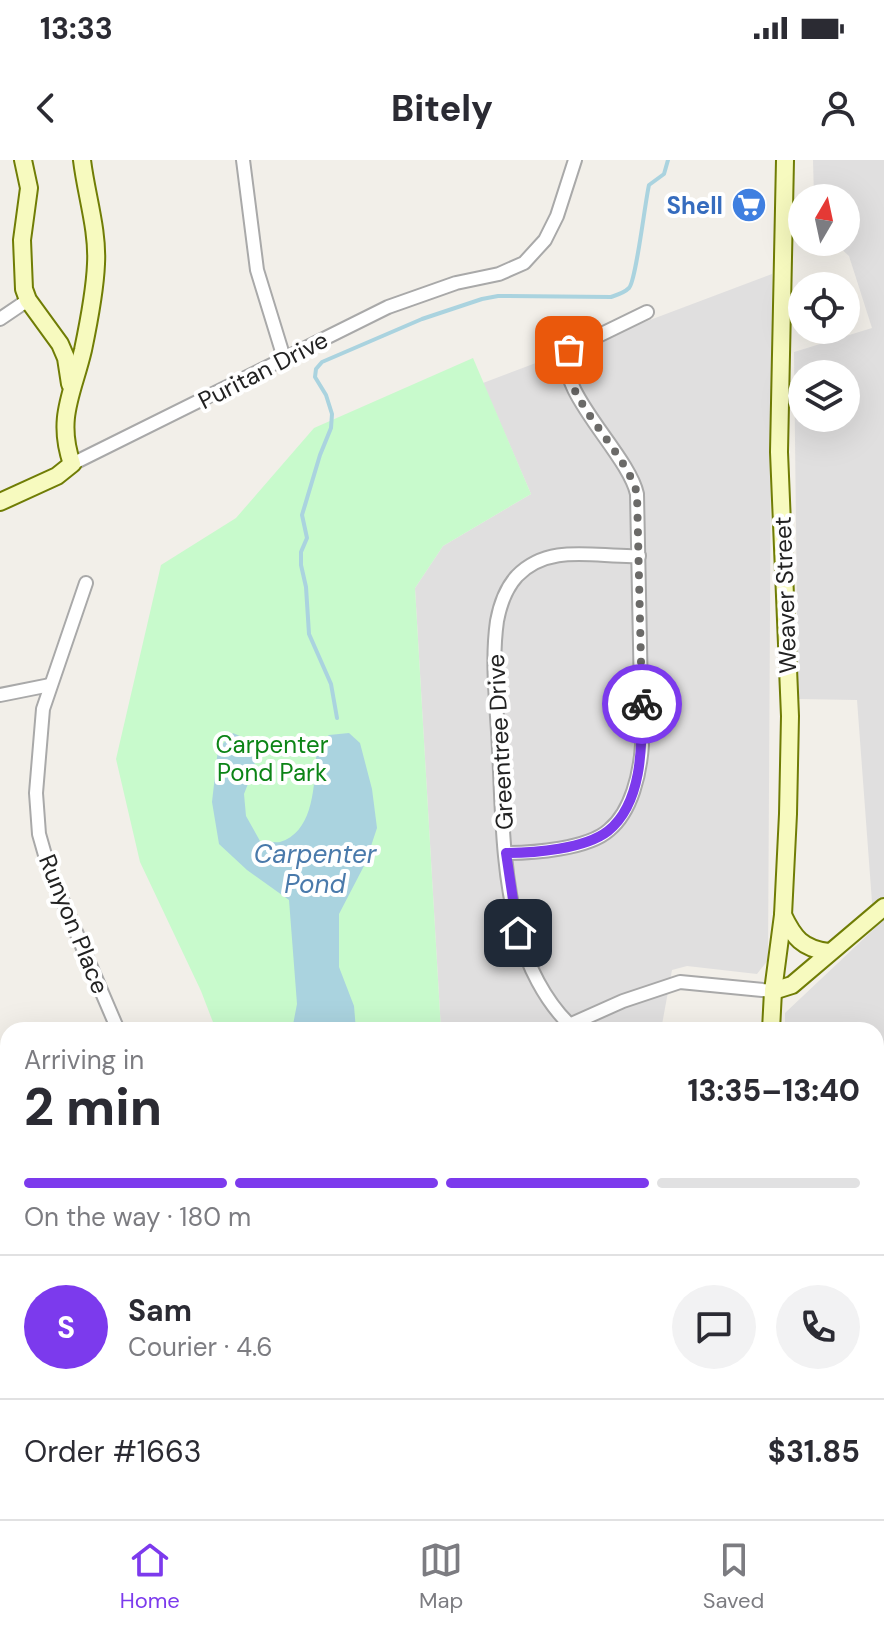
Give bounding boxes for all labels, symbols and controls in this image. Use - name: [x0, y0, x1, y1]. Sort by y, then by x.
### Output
- text: 13:33: [40, 9, 113, 48]
- text: Bitely: [391, 85, 493, 132]
- icon: back: [24, 86, 68, 130]
- icon: person: [816, 86, 860, 130]
- north arrow: [788, 184, 860, 256]
- map controls: [788, 184, 860, 432]
- supermarket icon: Shell: [730, 186, 768, 224]
- place label: Shell: [666, 190, 723, 221]
- button: locate: [788, 272, 860, 344]
- pin: [535, 316, 603, 384]
- street label: Puritan Drive: [193, 324, 333, 416]
- icon: bag: [547, 328, 591, 372]
- button: layers: [788, 360, 860, 432]
- street label: Weaver Street: [767, 516, 803, 674]
- street label: Greentree Drive: [480, 653, 520, 831]
- courier: [602, 664, 682, 744]
- icon: bike: [620, 682, 664, 726]
- park label: Carpenter Pond Park: [215, 729, 329, 788]
- water label: Carpenter Pond: [254, 837, 378, 901]
- street label: Runyon Place: [32, 850, 116, 998]
- pin: [484, 899, 552, 967]
- icon: home: [496, 911, 540, 955]
- text: Arriving in: [24, 1043, 144, 1077]
- text: 13:35–13:40: [687, 1071, 860, 1110]
- text: 2 min: [24, 1073, 162, 1141]
- text: On the way · 180 m: [24, 1200, 251, 1234]
- button: chat: [672, 1285, 756, 1369]
- button: phone: [776, 1285, 860, 1369]
- text: Sam: [128, 1291, 192, 1330]
- text: S: [57, 1308, 75, 1347]
- text: Courier · 4.6: [128, 1330, 273, 1364]
- text: Order #1663: [24, 1432, 202, 1471]
- text: $31.85: [768, 1432, 860, 1471]
- tab: Home: [120, 1538, 180, 1615]
- tab: Map: [419, 1538, 463, 1615]
- tab: Saved: [703, 1538, 764, 1615]

